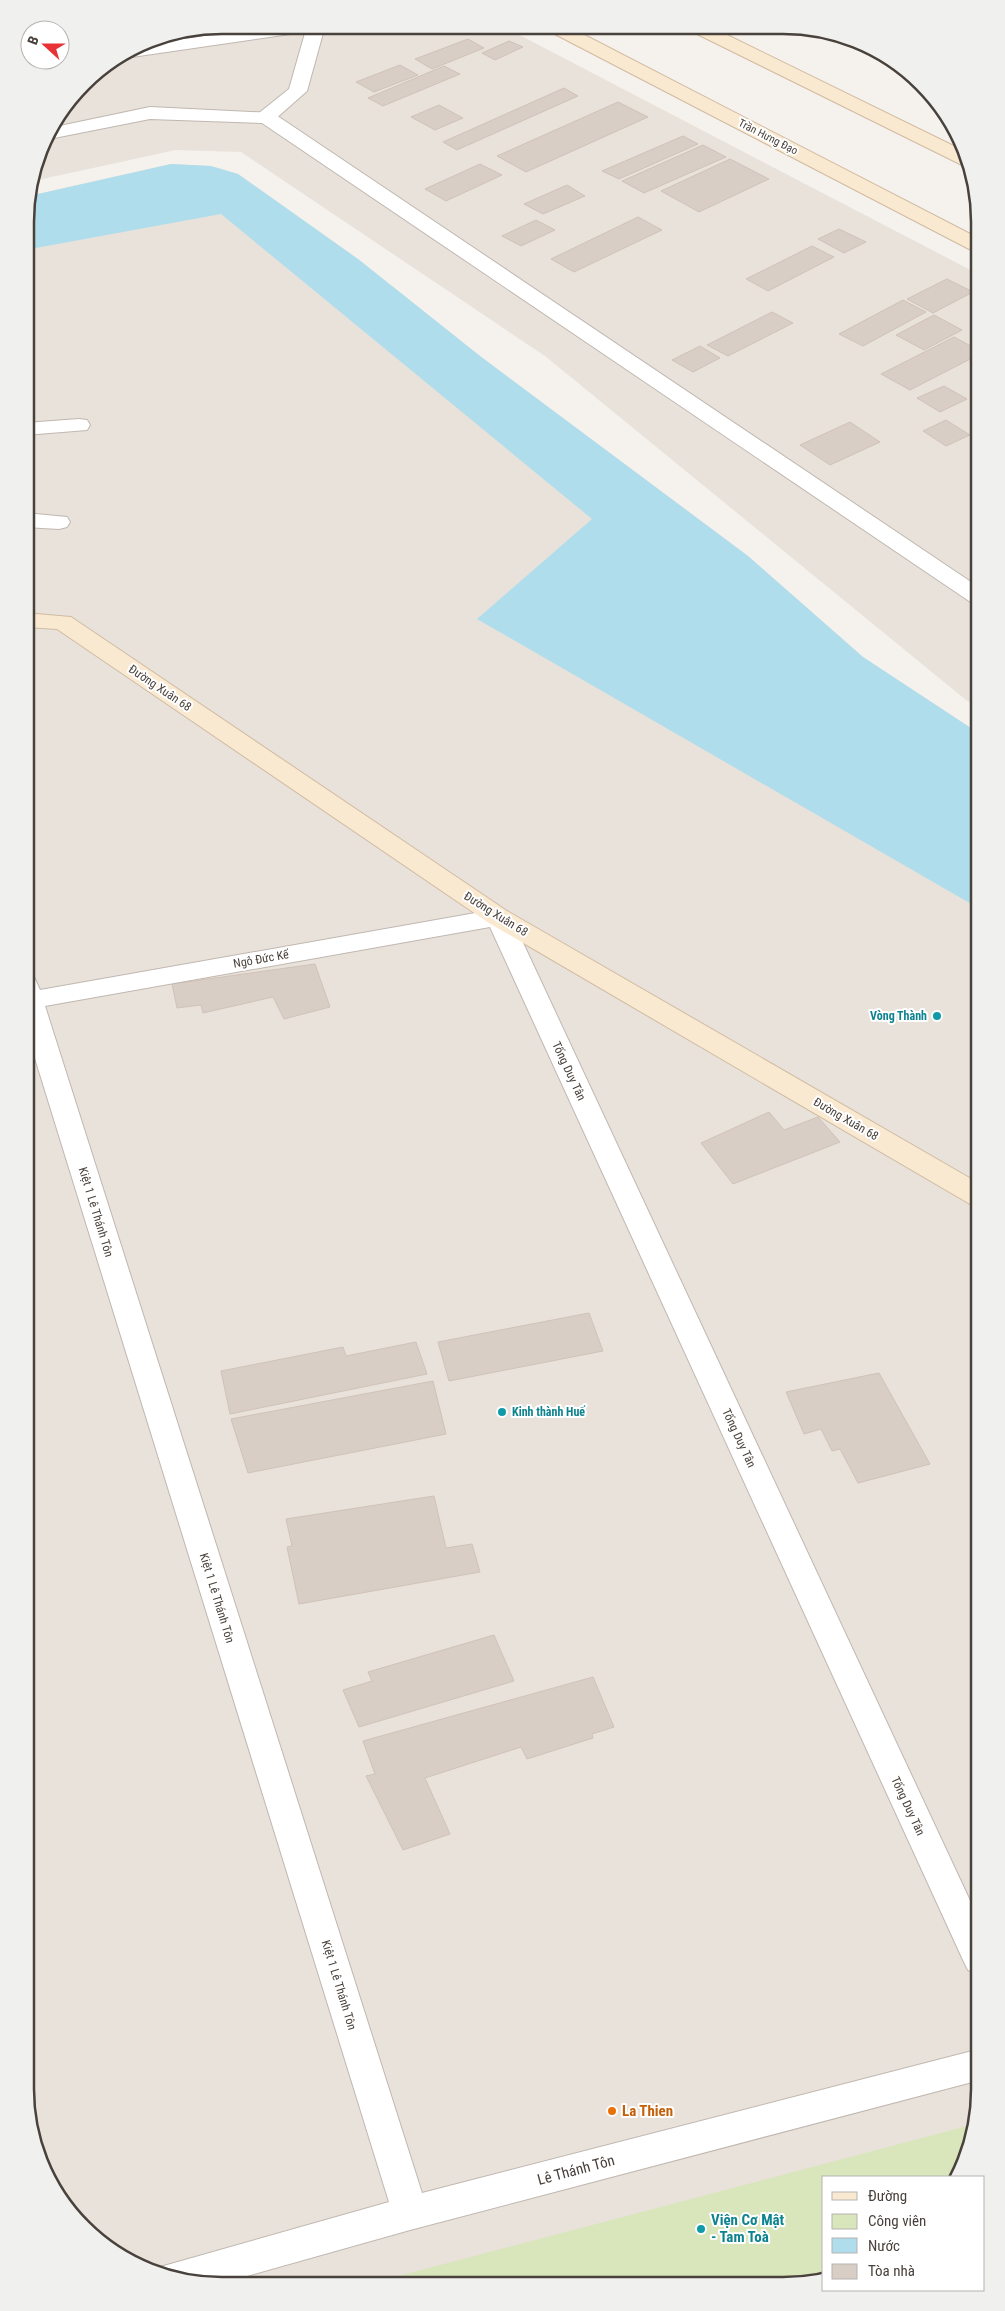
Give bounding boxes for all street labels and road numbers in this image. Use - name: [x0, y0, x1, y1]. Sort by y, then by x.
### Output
- street label: Trần Hưng Đạo: [736, 116, 800, 158]
- street label: Đường Xuân 68: [126, 662, 194, 714]
- street label: Đường Xuân 68: [462, 889, 531, 939]
- street label: Ngô Đức Kế: [232, 947, 291, 971]
- street label: Tống Duy Tân: [549, 1039, 589, 1103]
- street label: Đường Xuân 68: [811, 1095, 881, 1143]
- street label: Kiệt 1 Lê Thánh Tôn: [76, 1165, 116, 1259]
- street label: Tống Duy Tân: [719, 1406, 759, 1470]
- street label: Kiệt 1 Lê Thánh Tôn: [197, 1551, 237, 1645]
- street label: Tống Duy Tân: [888, 1774, 928, 1838]
- street label: Kiệt 1 Lê Thánh Tôn: [319, 1938, 359, 2032]
- street label: Lê Thánh Tôn: [535, 2151, 617, 2189]

